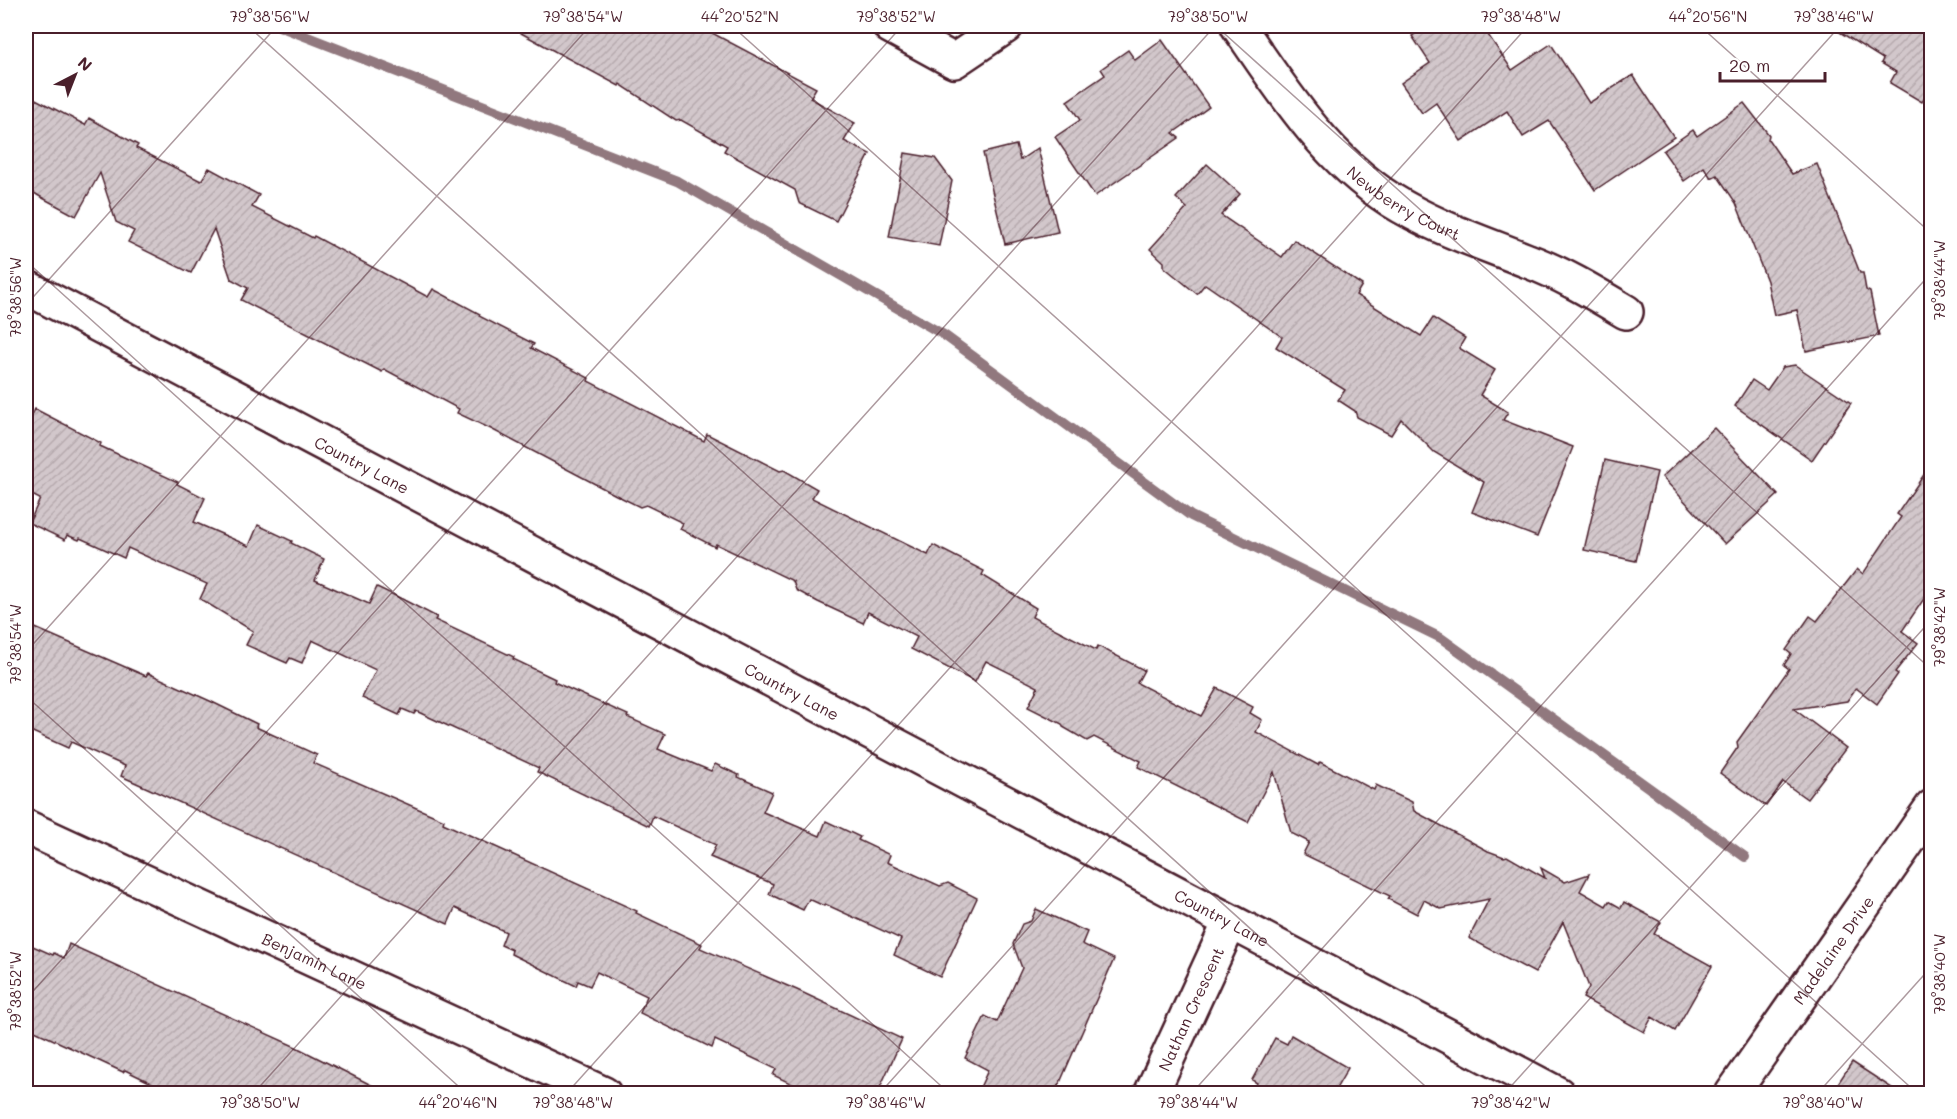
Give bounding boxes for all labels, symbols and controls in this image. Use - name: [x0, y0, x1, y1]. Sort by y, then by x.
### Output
- text: 79°38'56"W: [230, 6, 310, 26]
- text: 79°38'54"W: [543, 6, 623, 26]
- text: 44°20'52"N: [701, 6, 779, 26]
- text: 79°38'52"W: [856, 6, 936, 26]
- text: 79°38'50"W: [1168, 6, 1248, 26]
- text: 79°38'48"W: [1481, 6, 1561, 26]
- text: 44°20'56"N: [1669, 6, 1747, 26]
- text: 79°38'46"W: [1794, 6, 1874, 26]
- north arrow: [45, 45, 105, 105]
- scale bar: [1720, 45, 1825, 83]
- text: N: [74, 52, 97, 75]
- text: 20 m: [1729, 53, 1770, 77]
- street label: Newberry Court: [1343, 161, 1464, 244]
- text: 79°38'44"W: [1929, 240, 1949, 320]
- text: 79°38'56"W: [5, 257, 25, 337]
- street label: Country Lane: [311, 430, 413, 498]
- text: 79°38'42"W: [1929, 587, 1949, 667]
- text: 79°38'54"W: [5, 604, 25, 684]
- street label: Country Lane: [741, 657, 843, 724]
- street label: Country Lane: [1171, 884, 1273, 951]
- street label: Madelaine Drive: [1787, 891, 1878, 1008]
- street label: Benjamin Lane: [259, 927, 370, 994]
- text: 79°38'40"W: [1929, 934, 1949, 1014]
- street label: Nathan Crescent: [1153, 943, 1228, 1074]
- text: 79°38'52"W: [5, 951, 25, 1031]
- text: 79°38'50"W: [220, 1092, 300, 1112]
- text: 44°20'46"N: [419, 1092, 497, 1112]
- text: 79°38'48"W: [533, 1092, 613, 1112]
- text: 79°38'46"W: [846, 1092, 926, 1112]
- text: 79°38'44"W: [1158, 1092, 1238, 1112]
- text: 79°38'42"W: [1471, 1092, 1551, 1112]
- text: 79°38'40"W: [1783, 1092, 1863, 1112]

